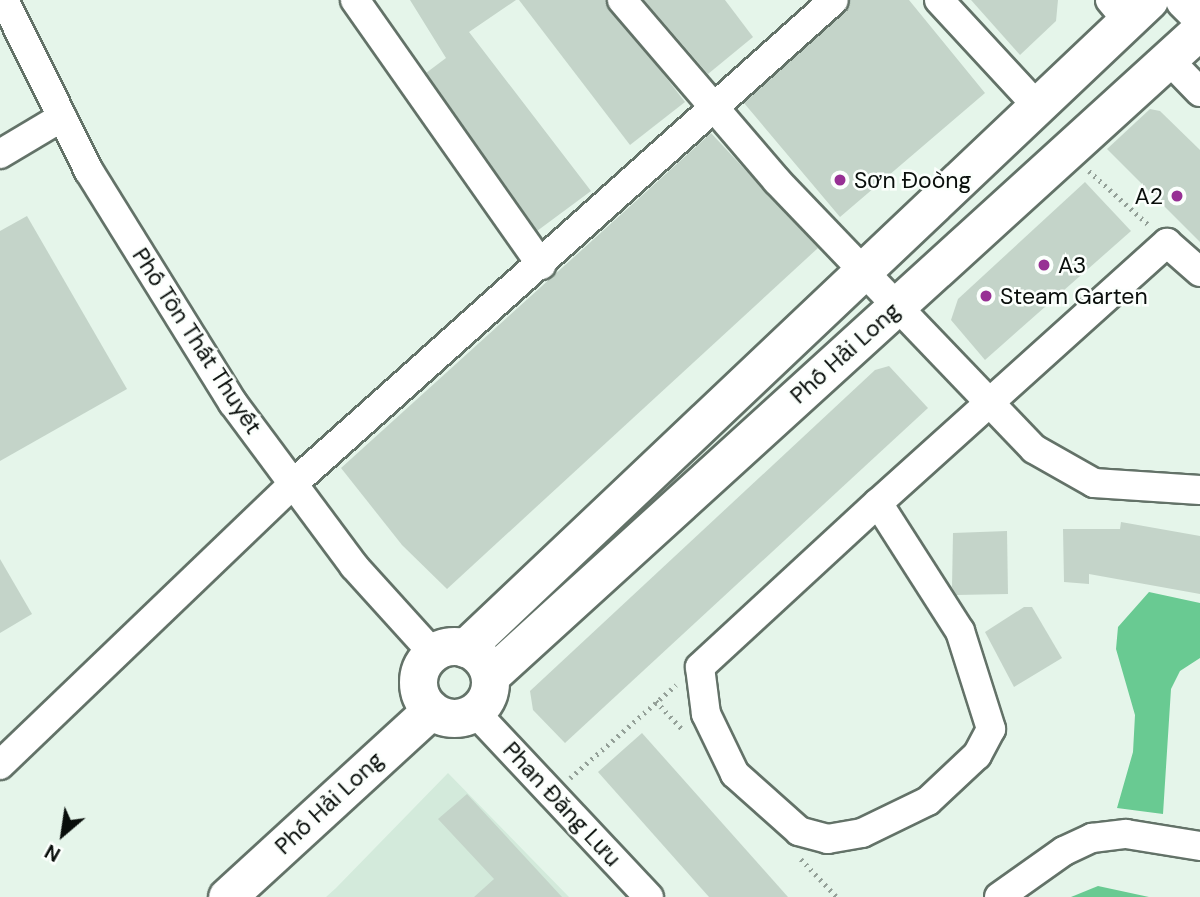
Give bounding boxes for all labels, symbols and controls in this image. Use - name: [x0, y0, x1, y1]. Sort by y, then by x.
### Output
- place label: Sơn Đoòng: [854, 166, 971, 194]
- marker: Sơn Đoòng: [832, 172, 848, 188]
- place label: A2: [1134, 182, 1163, 210]
- marker: A2: [1169, 188, 1185, 204]
- street label: Phố Tôn Thất Thuyết: [127, 243, 267, 439]
- place label: A3: [1058, 251, 1086, 279]
- marker: A3: [1036, 257, 1052, 273]
- place label: Steam Garten: [1000, 282, 1148, 310]
- marker: Steam Garten: [978, 288, 994, 304]
- street label: Phố Hải Long: [785, 297, 905, 409]
- street label: Phan Đăng Lưu: [497, 736, 627, 872]
- street label: Phố Hải Long: [269, 746, 389, 860]
- north arrow: [28, 799, 98, 869]
- text: N: [40, 839, 65, 867]

